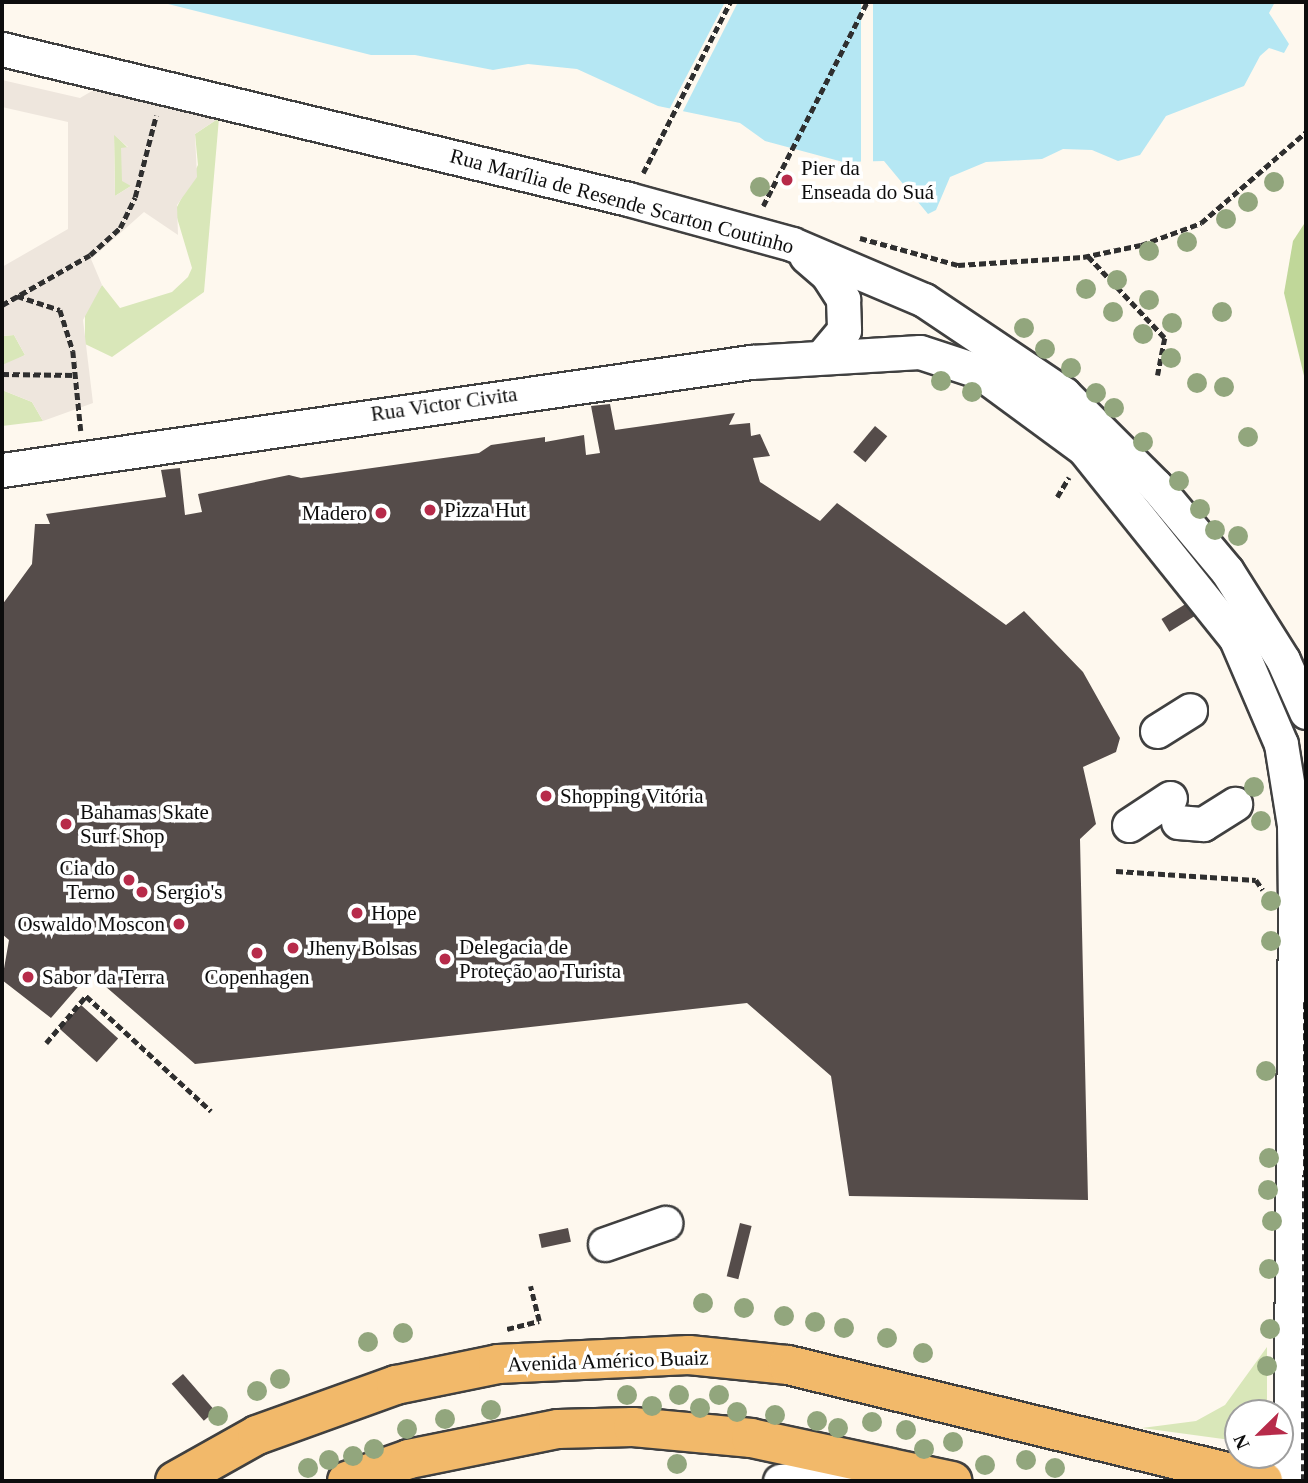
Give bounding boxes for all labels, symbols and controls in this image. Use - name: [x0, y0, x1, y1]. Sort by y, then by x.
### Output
- street label: Rua Marília de Resende Scarton Coutinho: [447, 143, 797, 259]
- place label: Pier da Enseada do Suá: [801, 155, 934, 205]
- marker: Pier da Enseada do Suá: [779, 172, 795, 188]
- street label: Rua Victor Civita: [369, 381, 519, 427]
- place label: Pizza Hut: [444, 497, 526, 523]
- place label: Madero: [302, 500, 367, 526]
- marker: Pizza Hut: [422, 502, 438, 518]
- marker: Madero: [373, 505, 389, 521]
- place label: Shopping Vitória: [560, 783, 704, 809]
- marker: Shopping Vitória: [538, 788, 554, 804]
- place label: Bahamas Skate Surf Shop: [80, 799, 209, 849]
- marker: Bahamas Skate Surf Shop: [58, 816, 74, 832]
- place label: Cia do Terno: [60, 855, 115, 905]
- marker: Cia do Terno: [121, 872, 137, 888]
- place label: Sergio's: [156, 879, 222, 905]
- marker: Sergio's: [134, 884, 150, 900]
- place label: Hope: [371, 900, 416, 926]
- marker: Hope: [349, 905, 365, 921]
- place label: Oswaldo Moscon: [17, 911, 165, 937]
- marker: Oswaldo Moscon: [171, 916, 187, 932]
- place label: Delegacia de Proteção ao Turista: [459, 934, 622, 984]
- place label: Jheny Bolsas: [307, 935, 417, 961]
- marker: Jheny Bolsas: [285, 940, 301, 956]
- marker: Copenhagen: [249, 945, 265, 961]
- marker: Delegacia de Proteção ao Turista: [437, 951, 453, 967]
- place label: Sabor da Terra: [42, 964, 165, 990]
- place label: Copenhagen: [205, 964, 309, 990]
- marker: Sabor da Terra: [20, 969, 36, 985]
- street label: Avenida Américo Buaiz: [506, 1345, 710, 1377]
- north arrow: [1224, 1399, 1294, 1469]
- text: N: [1229, 1431, 1254, 1452]

